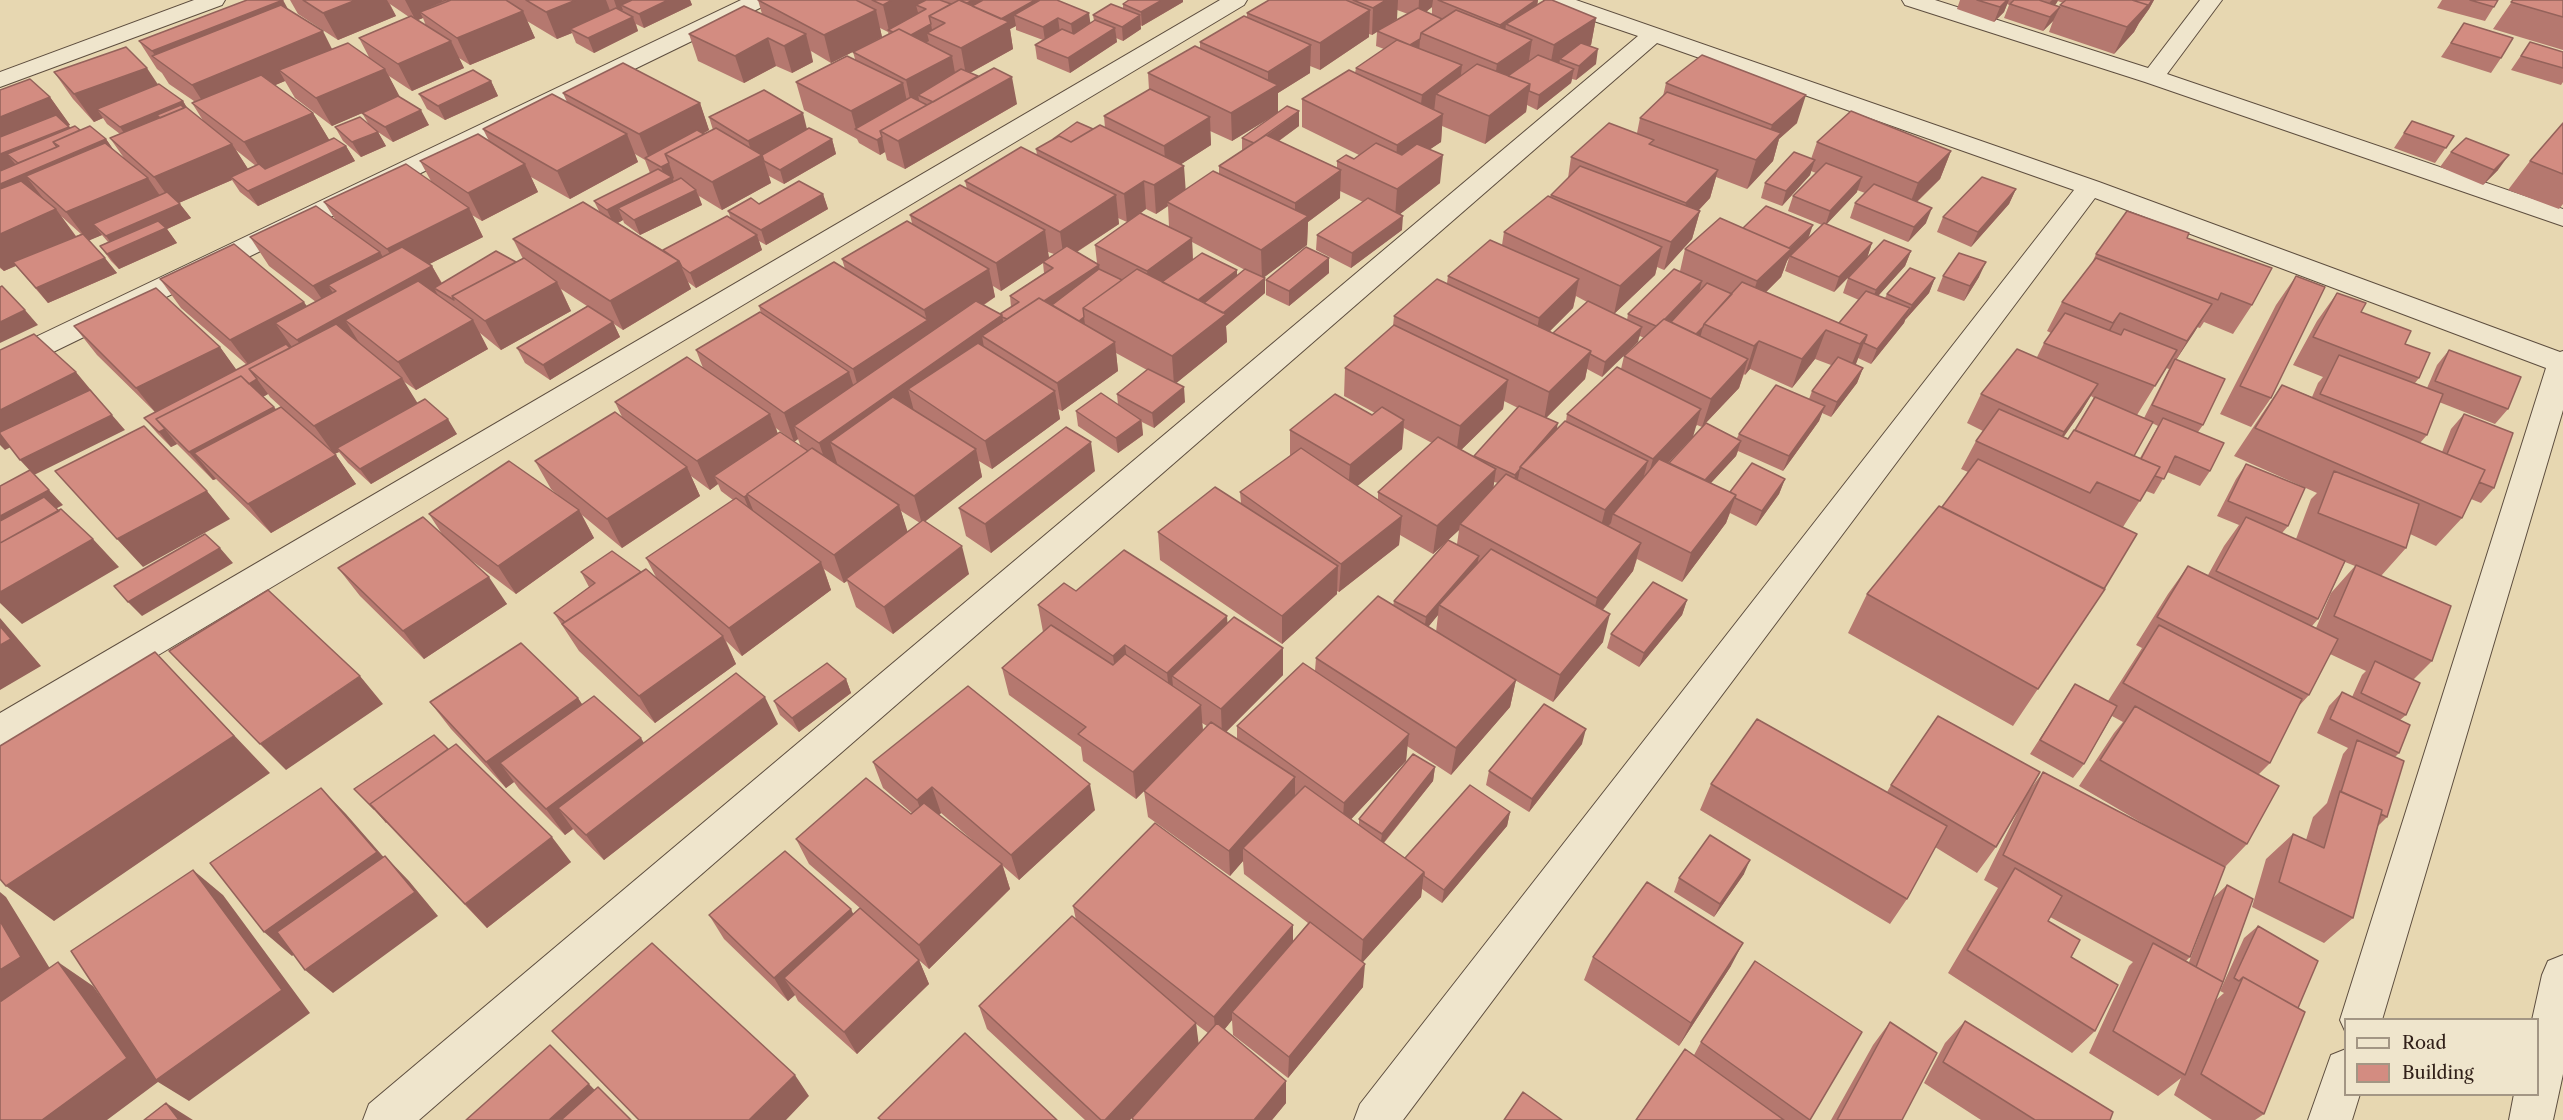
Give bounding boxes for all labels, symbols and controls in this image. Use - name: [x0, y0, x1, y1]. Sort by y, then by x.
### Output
- legend: [2344, 1018, 2539, 1096]
- text: Road: [2402, 1032, 2447, 1054]
- text: Building: [2402, 1062, 2474, 1084]

